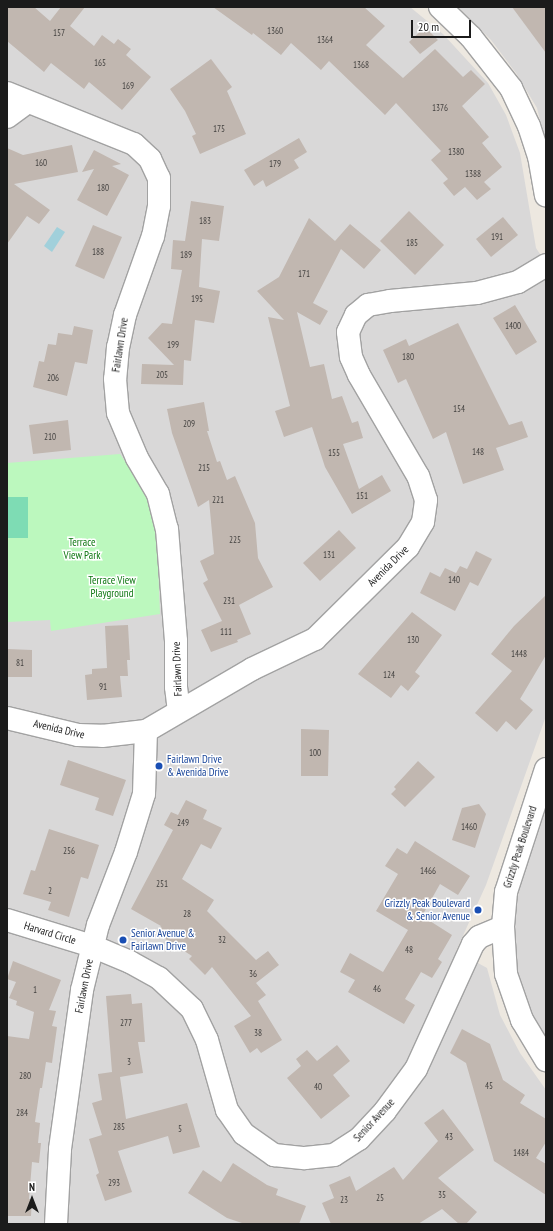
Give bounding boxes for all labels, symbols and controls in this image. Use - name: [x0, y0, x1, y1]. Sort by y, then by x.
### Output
- scale bar: [413, 12, 473, 38]
- text: 20 m: [418, 19, 439, 34]
- house number: 1360: [267, 26, 283, 36]
- house number: 157: [53, 28, 65, 38]
- house number: 1364: [317, 35, 333, 45]
- house number: 165: [94, 58, 106, 68]
- house number: 1368: [353, 60, 369, 70]
- house number: 169: [122, 81, 134, 91]
- house number: 1376: [432, 103, 448, 113]
- house number: 175: [213, 124, 225, 134]
- house number: 1380: [448, 147, 464, 157]
- house number: 160: [35, 158, 47, 168]
- house number: 179: [269, 159, 281, 169]
- house number: 1388: [465, 169, 481, 179]
- house number: 180: [97, 183, 109, 193]
- house number: 183: [199, 216, 211, 226]
- house number: 191: [491, 232, 503, 242]
- house number: 185: [406, 238, 418, 248]
- house number: 188: [92, 247, 104, 257]
- house number: 189: [180, 250, 192, 260]
- house number: 171: [298, 269, 310, 279]
- house number: 195: [191, 294, 203, 304]
- street label: Fairlawn Drive: [109, 317, 131, 373]
- house number: 1400: [505, 321, 521, 331]
- house number: 199: [167, 340, 179, 350]
- house number: 180: [402, 352, 414, 362]
- house number: 205: [156, 370, 168, 380]
- house number: 206: [47, 373, 59, 383]
- house number: 154: [453, 404, 465, 414]
- house number: 209: [183, 419, 195, 429]
- house number: 210: [44, 432, 56, 442]
- house number: 148: [472, 447, 484, 457]
- house number: 155: [328, 448, 340, 458]
- house number: 215: [198, 463, 210, 473]
- house number: 151: [356, 491, 368, 501]
- house number: 221: [212, 495, 224, 505]
- house number: 225: [229, 535, 241, 545]
- park label: Terrace View Park: [63, 536, 101, 562]
- street label: Avenida Drive: [365, 543, 411, 589]
- house number: 131: [323, 550, 335, 560]
- park label: Terrace View Playground: [88, 574, 136, 600]
- house number: 140: [448, 575, 460, 585]
- house number: 231: [223, 596, 235, 606]
- house number: 111: [220, 627, 232, 637]
- house number: 130: [407, 635, 419, 645]
- street label: Fairlawn Drive: [169, 641, 185, 697]
- house number: 1448: [511, 649, 527, 659]
- house number: 81: [16, 658, 24, 668]
- house number: 124: [383, 670, 395, 680]
- house number: 91: [99, 682, 107, 692]
- street label: Avenida Drive: [32, 717, 86, 741]
- house number: 100: [309, 748, 321, 758]
- place label: Fairlawn Drive & Avenida Drive: [167, 753, 229, 779]
- marker: Fairlawn Drive & Avenida Drive: [154, 761, 164, 771]
- street label: Grizzly Peak Boulevard: [500, 804, 540, 890]
- house number: 249: [177, 818, 189, 828]
- house number: 1460: [461, 822, 477, 832]
- house number: 256: [63, 846, 75, 856]
- house number: 1466: [420, 866, 436, 876]
- house number: 251: [156, 879, 168, 889]
- house number: 2: [48, 886, 52, 896]
- place label: Grizzly Peak Boulevard & Senior Avenue: [384, 897, 470, 923]
- marker: Grizzly Peak Boulevard & Senior Avenue: [473, 905, 483, 915]
- house number: 28: [183, 909, 191, 919]
- street label: Harvard Circle: [22, 919, 78, 947]
- place label: Senior Avenue & Fairlawn Drive: [131, 927, 195, 953]
- marker: Senior Avenue & Fairlawn Drive: [118, 935, 128, 945]
- house number: 32: [218, 935, 226, 945]
- house number: 48: [405, 945, 413, 955]
- street label: Fairlawn Drive: [72, 958, 96, 1014]
- house number: 36: [249, 969, 257, 979]
- house number: 46: [373, 984, 381, 994]
- house number: 1: [33, 985, 37, 995]
- house number: 277: [120, 1018, 132, 1028]
- house number: 38: [254, 1028, 262, 1038]
- house number: 3: [127, 1057, 131, 1067]
- house number: 280: [19, 1071, 31, 1081]
- house number: 45: [485, 1081, 493, 1091]
- house number: 40: [314, 1082, 322, 1092]
- street label: Senior Avenue: [351, 1096, 397, 1144]
- house number: 284: [16, 1108, 28, 1118]
- house number: 285: [113, 1122, 125, 1132]
- house number: 5: [178, 1124, 182, 1134]
- house number: 43: [445, 1132, 453, 1142]
- house number: 1484: [513, 1148, 529, 1158]
- house number: 293: [108, 1178, 120, 1188]
- north arrow: [12, 1179, 52, 1219]
- text: N: [29, 1180, 35, 1194]
- house number: 35: [438, 1190, 446, 1200]
- house number: 25: [376, 1193, 384, 1203]
- house number: 23: [340, 1195, 348, 1205]

